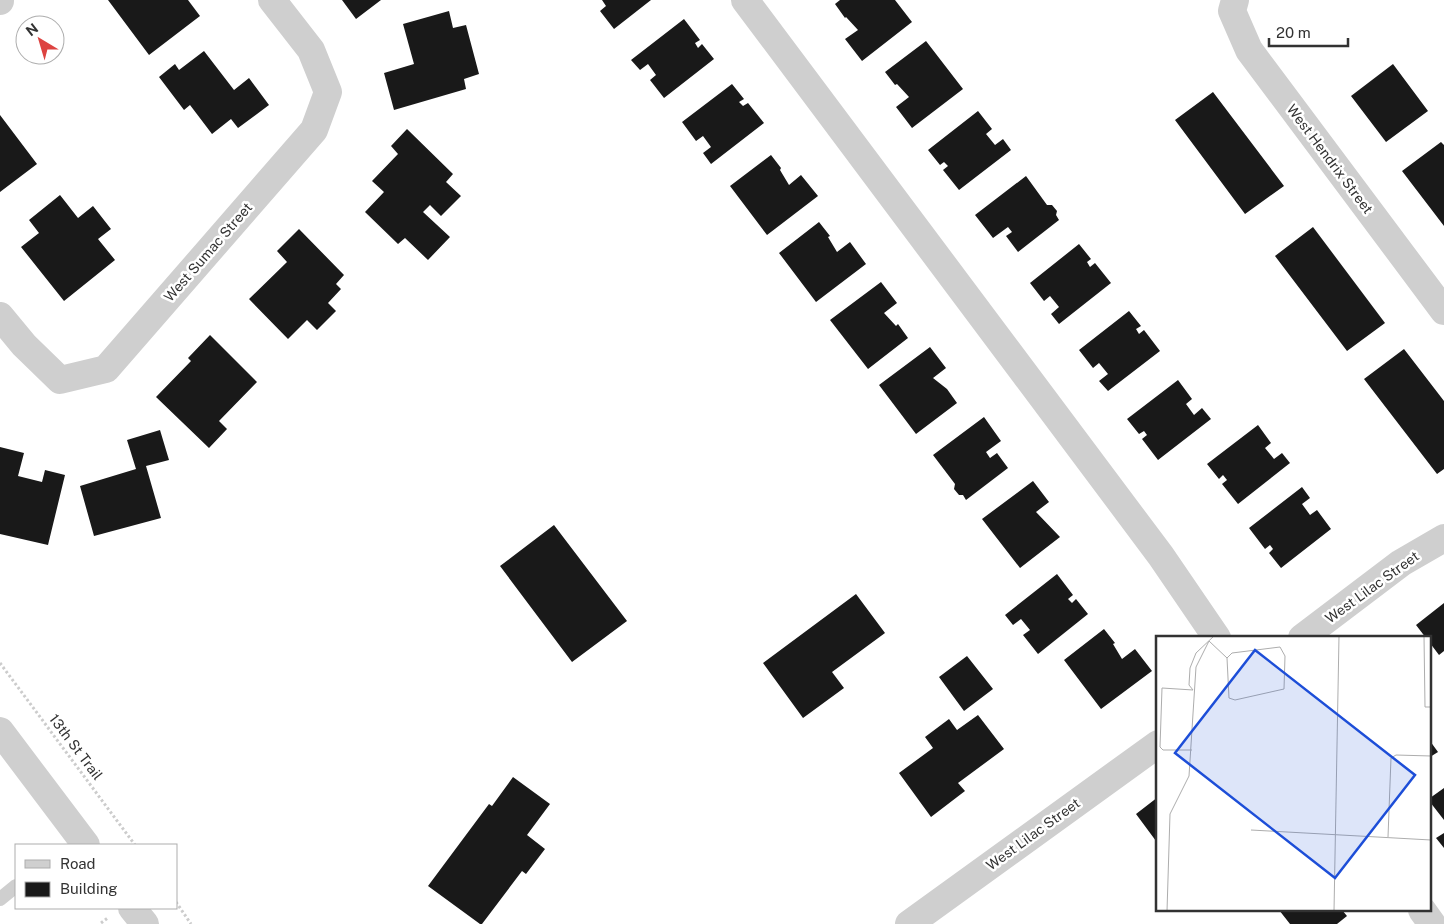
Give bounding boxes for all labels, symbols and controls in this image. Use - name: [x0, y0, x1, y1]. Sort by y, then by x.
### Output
- north arrow: [15, 15, 65, 65]
- scale bar: [1269, 15, 1348, 47]
- text: N: [23, 20, 41, 39]
- text: 20 m: [1276, 24, 1311, 41]
- street label: West Hendrix Street: [1284, 101, 1376, 217]
- street label: West Sumac Street: [161, 199, 255, 305]
- street label: West Lilac Street: [1322, 548, 1422, 626]
- inset map: [1156, 636, 1432, 912]
- street label: 13th St Trail: [46, 711, 106, 783]
- street label: West Lilac Street: [983, 795, 1083, 873]
- legend: [15, 844, 178, 909]
- text: Road: [60, 855, 96, 872]
- text: Building: [60, 880, 118, 897]

